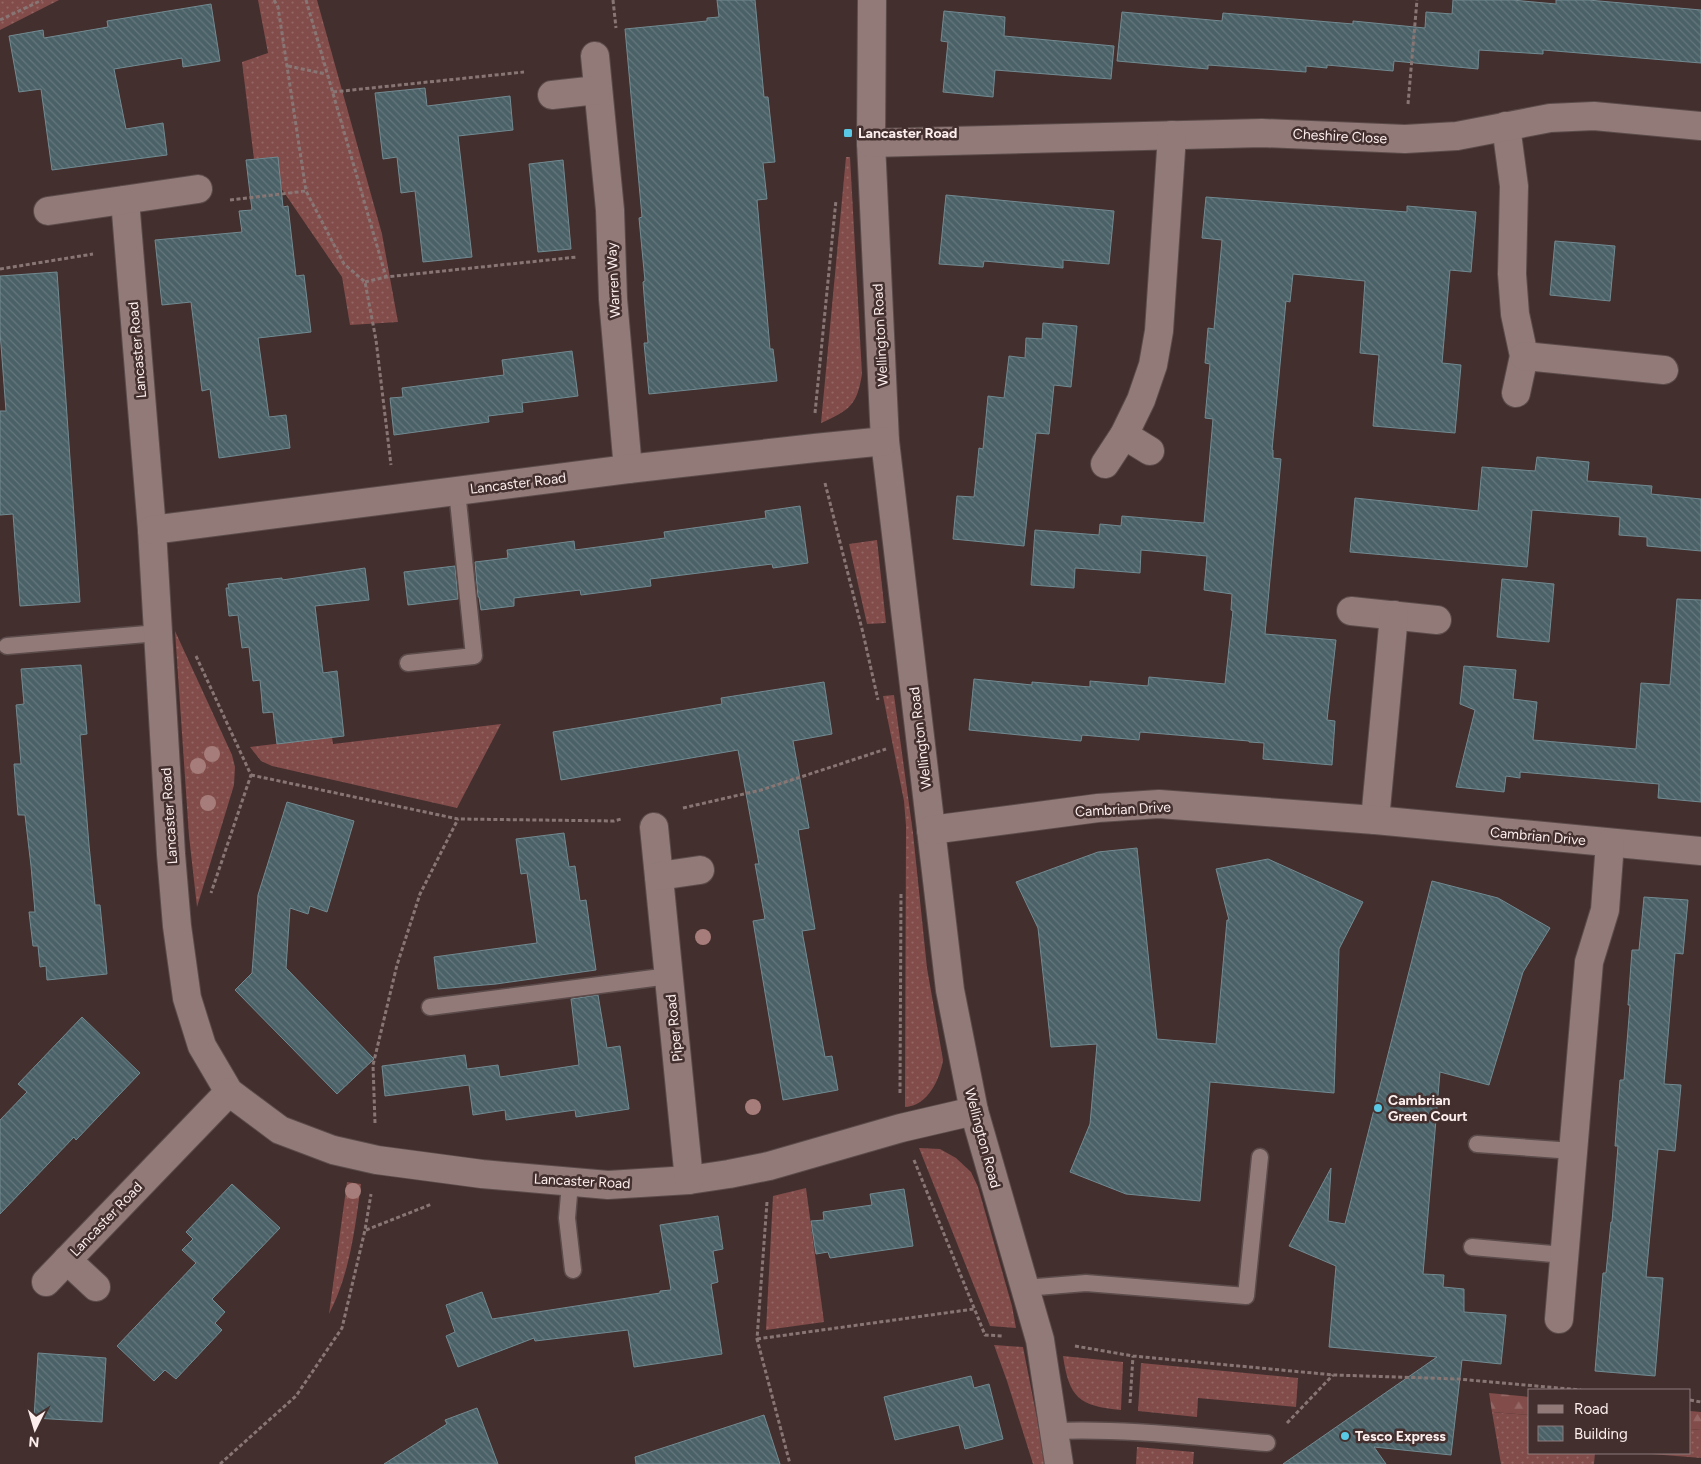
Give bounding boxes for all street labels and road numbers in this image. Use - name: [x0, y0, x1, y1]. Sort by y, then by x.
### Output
- street label: Cheshire Close: [1292, 126, 1388, 147]
- street label: Warren Way: [603, 241, 624, 318]
- street label: Wellington Road: [869, 283, 892, 387]
- street label: Lancaster Road: [125, 301, 150, 399]
- street label: Lancaster Road: [469, 469, 567, 498]
- street label: Wellington Road: [906, 686, 935, 790]
- street label: Lancaster Road: [158, 767, 181, 865]
- street label: Cambrian Drive: [1075, 798, 1172, 821]
- street label: Cambrian Drive: [1489, 824, 1587, 849]
- street label: Piper Road: [663, 993, 686, 1063]
- street label: Wellington Road: [961, 1086, 1004, 1190]
- street label: Lancaster Road: [533, 1170, 631, 1193]
- street label: Lancaster Road: [67, 1179, 146, 1260]

